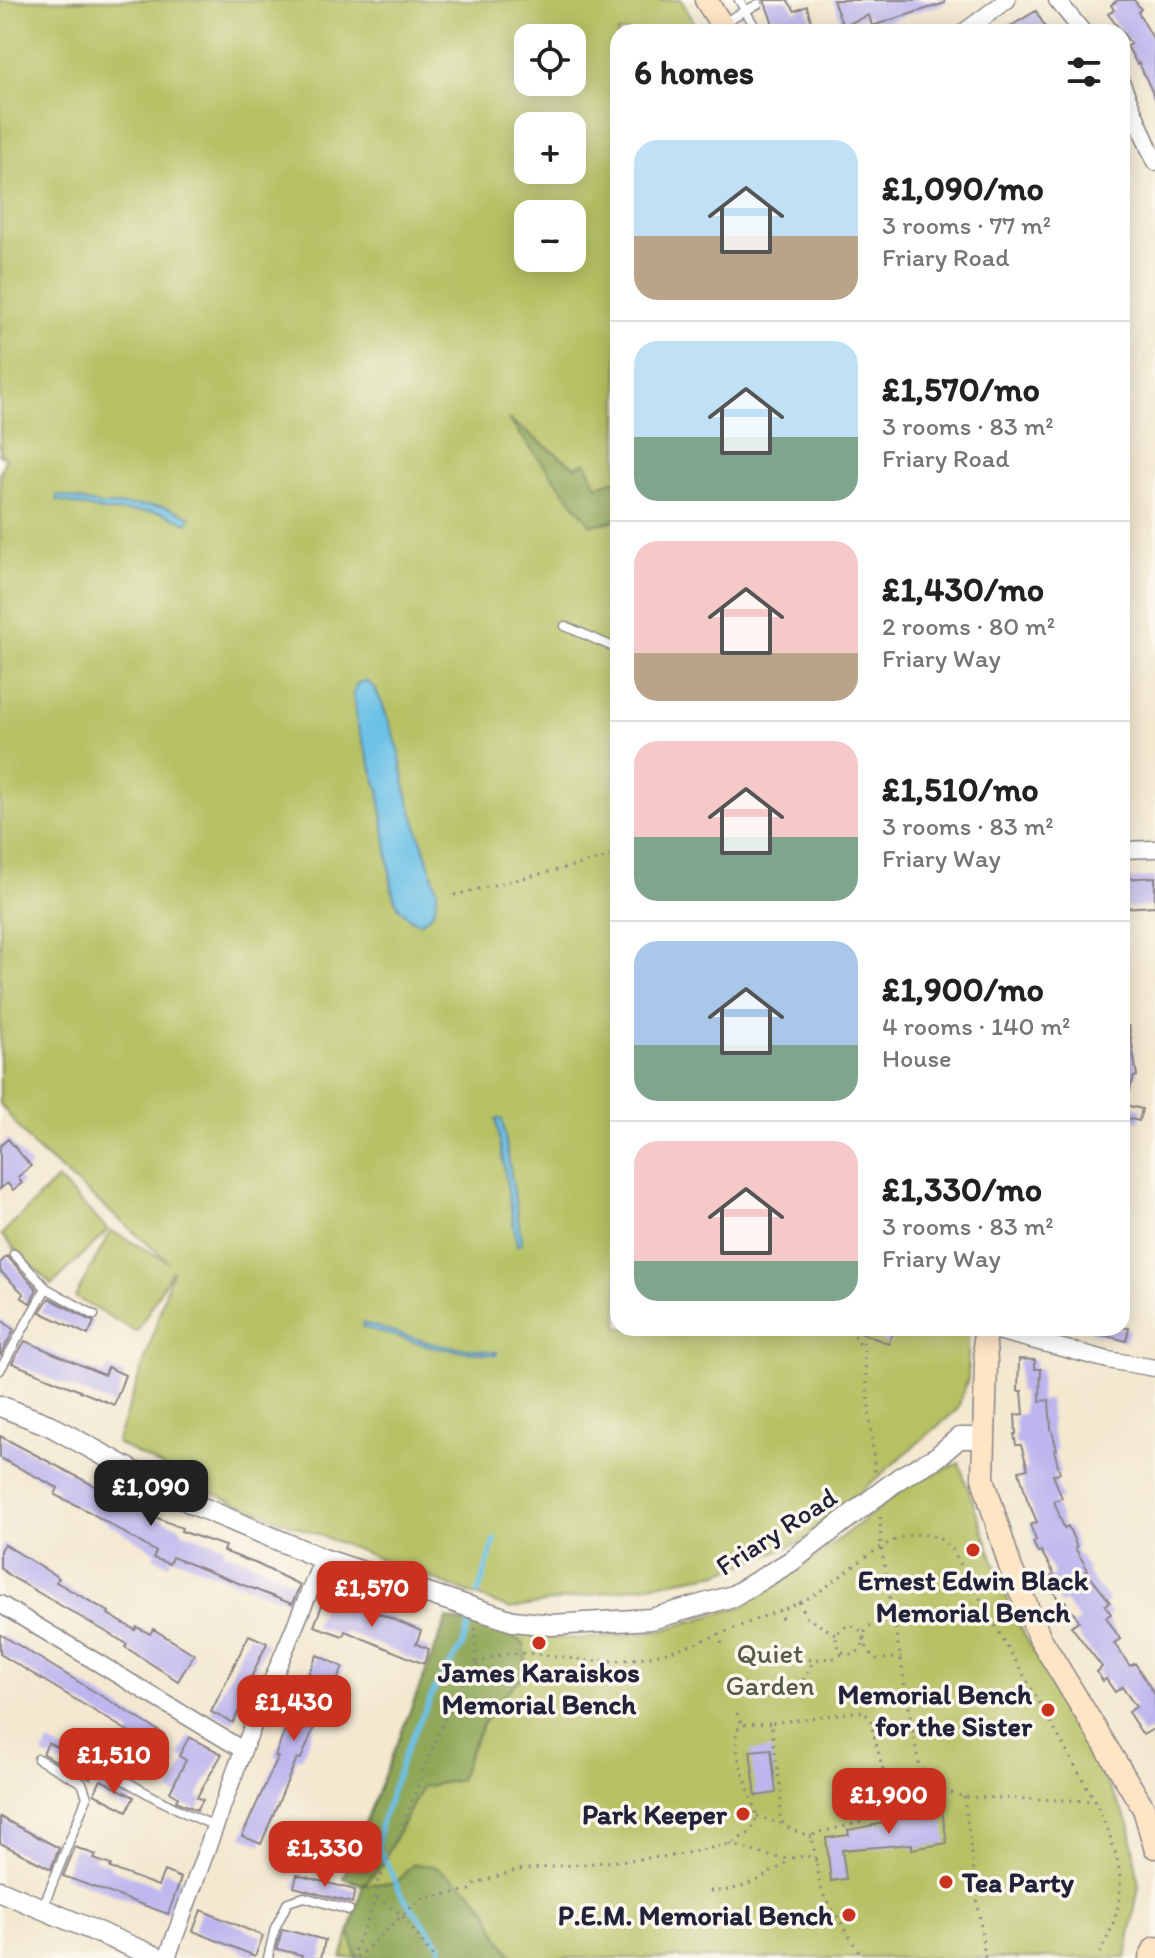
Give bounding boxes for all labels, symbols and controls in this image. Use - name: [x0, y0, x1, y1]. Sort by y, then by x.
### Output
- map controls: [514, 24, 586, 272]
- button: locate: [514, 24, 586, 96]
- icon: filters: [1062, 50, 1106, 94]
- text: 6 homes: [634, 52, 754, 93]
- button: +: [514, 112, 586, 184]
- text: £1,090/mo: [882, 168, 1044, 209]
- icon: home: [698, 172, 794, 268]
- button: −: [514, 200, 586, 272]
- text: 3 rooms · 77 m²: [882, 209, 1051, 241]
- text: Friary Road: [882, 241, 1010, 273]
- text: £1,570/mo: [882, 369, 1040, 410]
- icon: home: [698, 373, 794, 469]
- text: 3 rooms · 83 m²: [882, 410, 1054, 442]
- text: Friary Road: [882, 442, 1010, 474]
- text: £1,430/mo: [882, 569, 1044, 610]
- icon: home: [698, 573, 794, 669]
- text: 2 rooms · 80 m²: [882, 610, 1055, 642]
- text: Friary Way: [882, 642, 1001, 674]
- text: £1,510/mo: [882, 769, 1039, 810]
- icon: home: [698, 773, 794, 869]
- text: 3 rooms · 83 m²: [882, 810, 1054, 842]
- text: Friary Way: [882, 842, 1001, 874]
- text: £1,900/mo: [882, 969, 1044, 1010]
- icon: home: [698, 973, 794, 1069]
- text: 4 rooms · 140 m²: [882, 1010, 1070, 1042]
- text: House: [882, 1042, 952, 1074]
- text: £1,330/mo: [882, 1169, 1042, 1210]
- icon: home: [698, 1173, 794, 1269]
- text: 3 rooms · 83 m²: [882, 1210, 1054, 1242]
- text: Friary Way: [882, 1242, 1001, 1274]
- pin: £1,090: [86, 1460, 216, 1528]
- text: £1,090: [112, 1470, 190, 1502]
- street label: Friary Road: [709, 1479, 843, 1583]
- marker: Ernest Edwin Black Memorial Bench: [964, 1541, 982, 1559]
- pin: £1,570: [307, 1561, 437, 1629]
- place label: Ernest Edwin Black Memorial Bench: [858, 1563, 1089, 1629]
- text: £1,570: [335, 1571, 409, 1603]
- marker: James Karaiskos Memorial Bench: [530, 1634, 548, 1652]
- park label: Quiet Garden: [725, 1636, 815, 1702]
- place label: James Karaiskos Memorial Bench: [437, 1655, 640, 1721]
- pin: £1,430: [229, 1675, 359, 1743]
- place label: Memorial Bench for the Sister: [838, 1677, 1033, 1743]
- text: £1,430: [255, 1685, 333, 1717]
- marker: Memorial Bench for the Sister: [1039, 1701, 1057, 1719]
- pin: £1,510: [49, 1728, 179, 1796]
- text: £1,510: [77, 1738, 151, 1770]
- pin: £1,900: [824, 1768, 954, 1836]
- text: £1,900: [850, 1778, 928, 1810]
- place label: Park Keeper: [582, 1797, 728, 1831]
- marker: Park Keeper: [734, 1805, 752, 1823]
- pin: £1,330: [260, 1821, 390, 1889]
- text: £1,330: [287, 1831, 363, 1863]
- place label: Tea Party: [961, 1865, 1074, 1899]
- marker: Tea Party: [937, 1873, 955, 1891]
- place label: P.E.M. Memorial Bench: [558, 1898, 834, 1932]
- marker: P.E.M. Memorial Bench: [840, 1906, 858, 1924]

